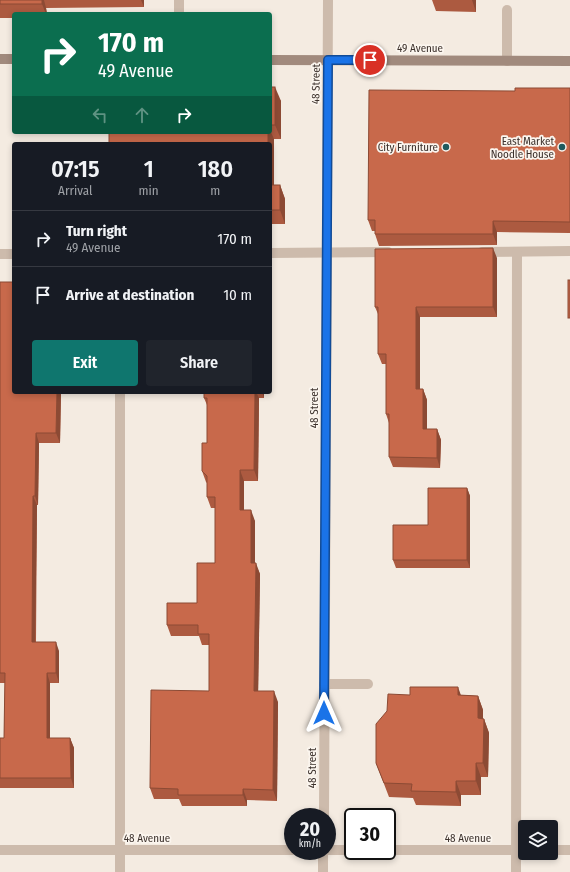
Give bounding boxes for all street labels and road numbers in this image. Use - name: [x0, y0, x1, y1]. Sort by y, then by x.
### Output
- street label: 49 Avenue: [397, 42, 443, 55]
- street label: 48 Street: [309, 63, 323, 104]
- street label: 48 Street: [308, 387, 321, 428]
- street label: 48 Street: [306, 747, 319, 788]
- street label: 48 Avenue: [124, 832, 170, 845]
- street label: 48 Avenue: [445, 832, 491, 845]

